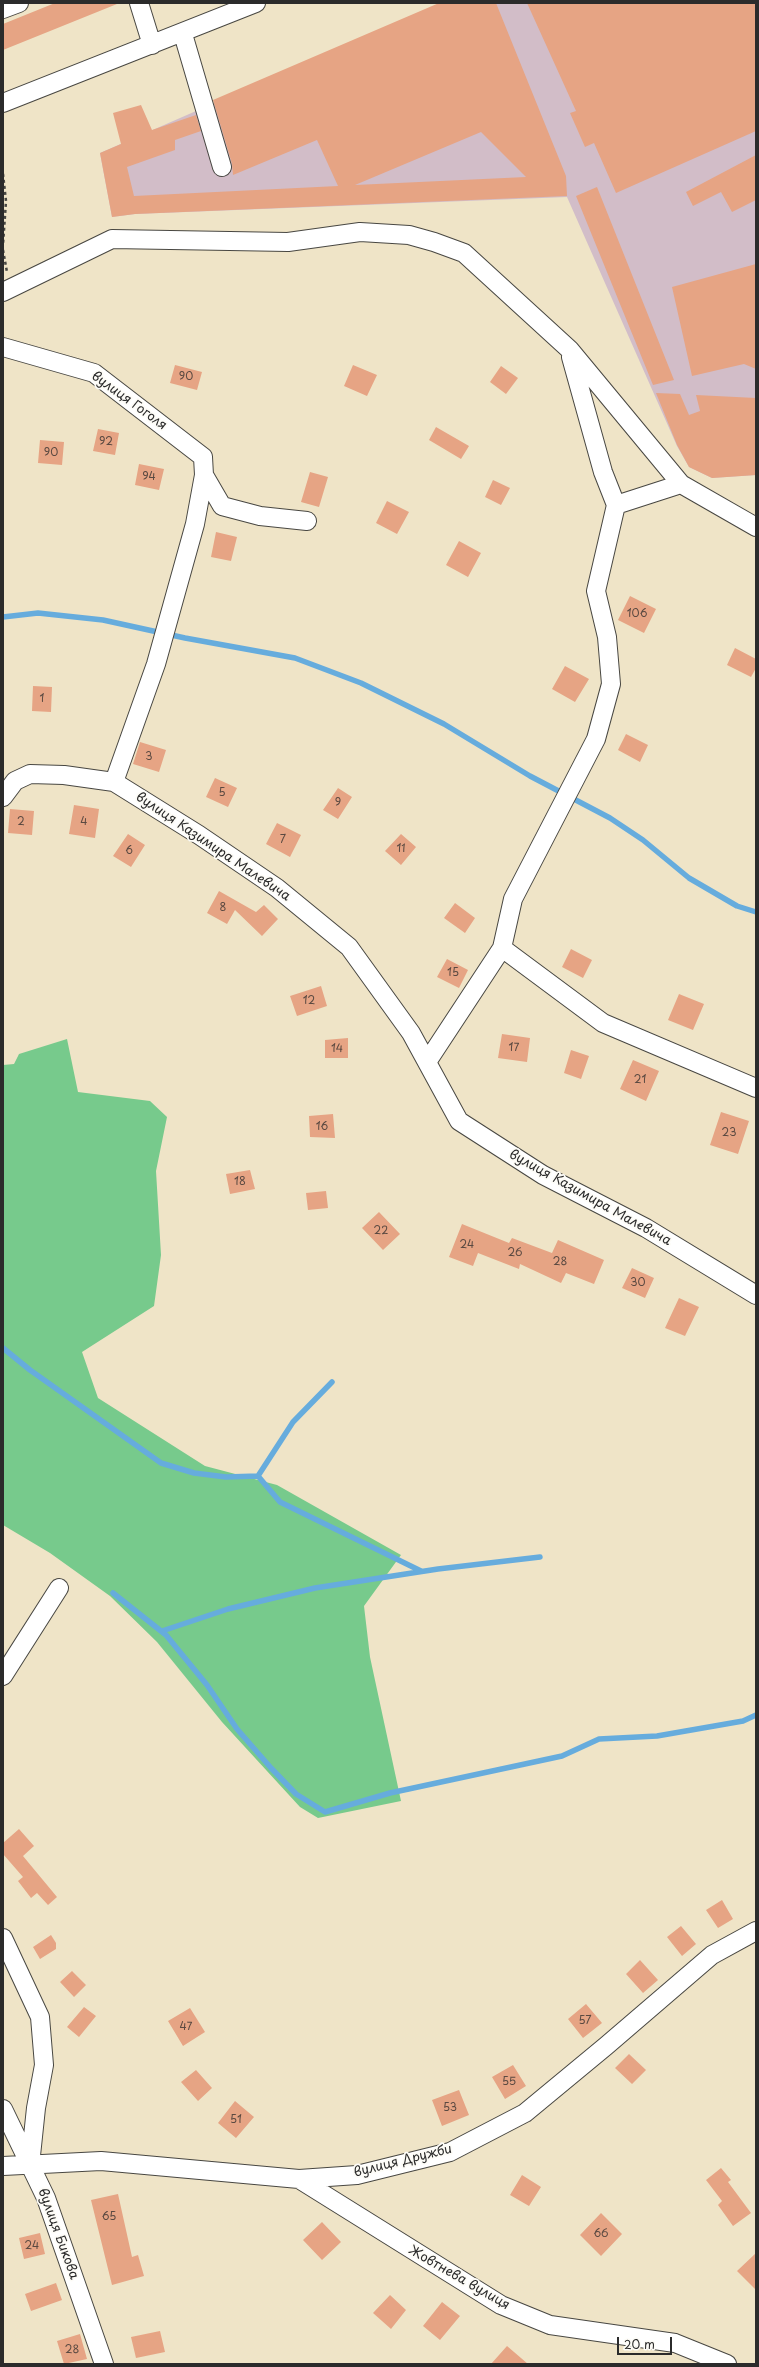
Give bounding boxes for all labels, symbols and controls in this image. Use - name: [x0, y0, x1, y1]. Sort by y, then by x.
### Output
- street label: вулиця Гоголя: [88, 368, 170, 434]
- house number: 90: [179, 370, 193, 384]
- house number: 92: [99, 435, 113, 449]
- house number: 90: [44, 446, 58, 460]
- house number: 94: [142, 470, 156, 484]
- house number: 106: [627, 607, 647, 621]
- house number: 1: [40, 692, 44, 706]
- house number: 3: [145, 750, 153, 764]
- house number: 5: [218, 786, 226, 800]
- street label: вулиця Казимира Малевича: [133, 789, 293, 905]
- house number: 9: [335, 796, 341, 810]
- house number: 2: [17, 815, 25, 829]
- house number: 4: [80, 815, 88, 829]
- house number: 7: [280, 833, 286, 847]
- house number: 11: [396, 842, 406, 856]
- house number: 6: [125, 844, 133, 858]
- house number: 8: [220, 901, 226, 915]
- house number: 15: [447, 966, 459, 980]
- house number: 12: [303, 994, 315, 1008]
- house number: 17: [509, 1041, 519, 1055]
- house number: 14: [331, 1042, 343, 1056]
- house number: 21: [634, 1073, 646, 1087]
- house number: 16: [316, 1120, 328, 1134]
- house number: 23: [722, 1126, 736, 1140]
- street label: вулиця Казимира Малевича: [506, 1147, 674, 1249]
- house number: 18: [234, 1175, 246, 1189]
- house number: 22: [374, 1224, 388, 1238]
- house number: 24: [460, 1238, 474, 1252]
- house number: 26: [507, 1246, 523, 1260]
- house number: 28: [553, 1255, 567, 1269]
- house number: 30: [630, 1276, 646, 1290]
- house number: 57: [578, 2014, 592, 2028]
- house number: 47: [180, 2020, 192, 2034]
- house number: 55: [502, 2075, 516, 2089]
- house number: 53: [443, 2101, 457, 2115]
- house number: 51: [230, 2113, 242, 2127]
- street label: вулиця Дружби: [352, 2141, 454, 2181]
- street label: вулиця Бикова: [34, 2186, 82, 2282]
- house number: 65: [102, 2210, 116, 2224]
- house number: 66: [593, 2227, 609, 2241]
- house number: 24: [25, 2239, 39, 2253]
- street label: Жовтнева вулиця: [406, 2243, 512, 2313]
- scale bar: [619, 2329, 674, 2355]
- text: 20 m: [624, 2335, 655, 2353]
- house number: 28: [65, 2343, 79, 2357]

